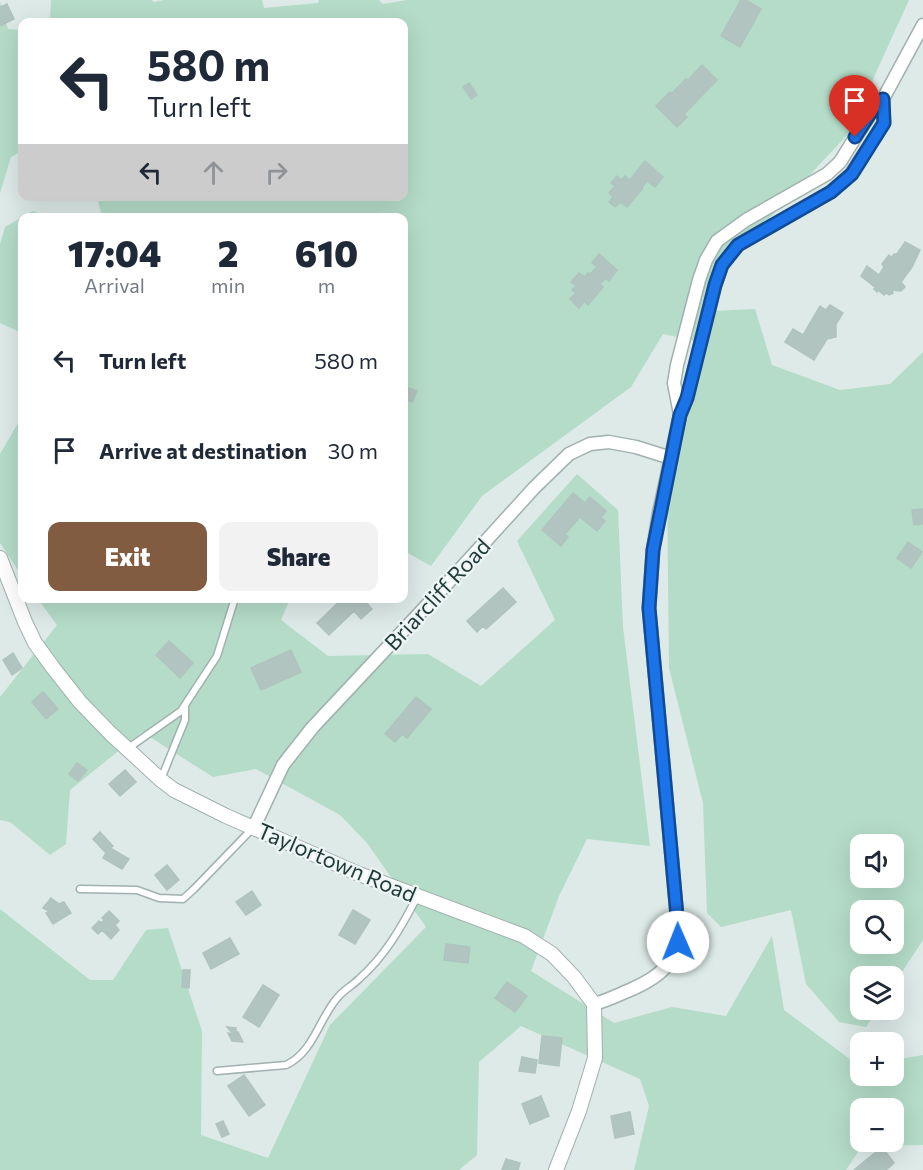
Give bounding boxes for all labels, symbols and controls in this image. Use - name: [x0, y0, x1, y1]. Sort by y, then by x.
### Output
- text: 580 m: [147, 38, 270, 90]
- icon: left: [48, 42, 126, 120]
- pin: [829, 75, 880, 137]
- icon: arrive: [838, 84, 871, 117]
- text: Turn left: [147, 90, 251, 123]
- icon: left: [134, 156, 167, 189]
- icon: ahead: [197, 156, 230, 189]
- icon: right: [260, 156, 293, 189]
- text: 17:04: [68, 230, 161, 274]
- text: 2: [218, 230, 239, 274]
- text: 610: [295, 230, 358, 274]
- text: Arrival: [84, 273, 145, 297]
- text: min: [211, 273, 245, 297]
- text: m: [318, 273, 335, 297]
- icon: left: [48, 344, 81, 377]
- text: Turn left: [99, 347, 186, 374]
- text: 580 m: [314, 347, 378, 374]
- icon: arrive: [48, 434, 81, 467]
- text: Arrive at destination: [99, 437, 307, 464]
- text: 30 m: [328, 437, 378, 464]
- button: Exit: [48, 522, 207, 591]
- button: Share: [219, 522, 378, 591]
- street label: Briarcliff Road: [378, 532, 496, 656]
- street label: Taylortown Road: [254, 816, 420, 908]
- map controls: [850, 834, 904, 1152]
- button: sound: [850, 834, 904, 888]
- button: search: [850, 900, 904, 954]
- position arrow: [646, 910, 710, 974]
- button: layers: [850, 966, 904, 1020]
- button: +: [850, 1032, 904, 1086]
- button: −: [850, 1098, 904, 1152]

